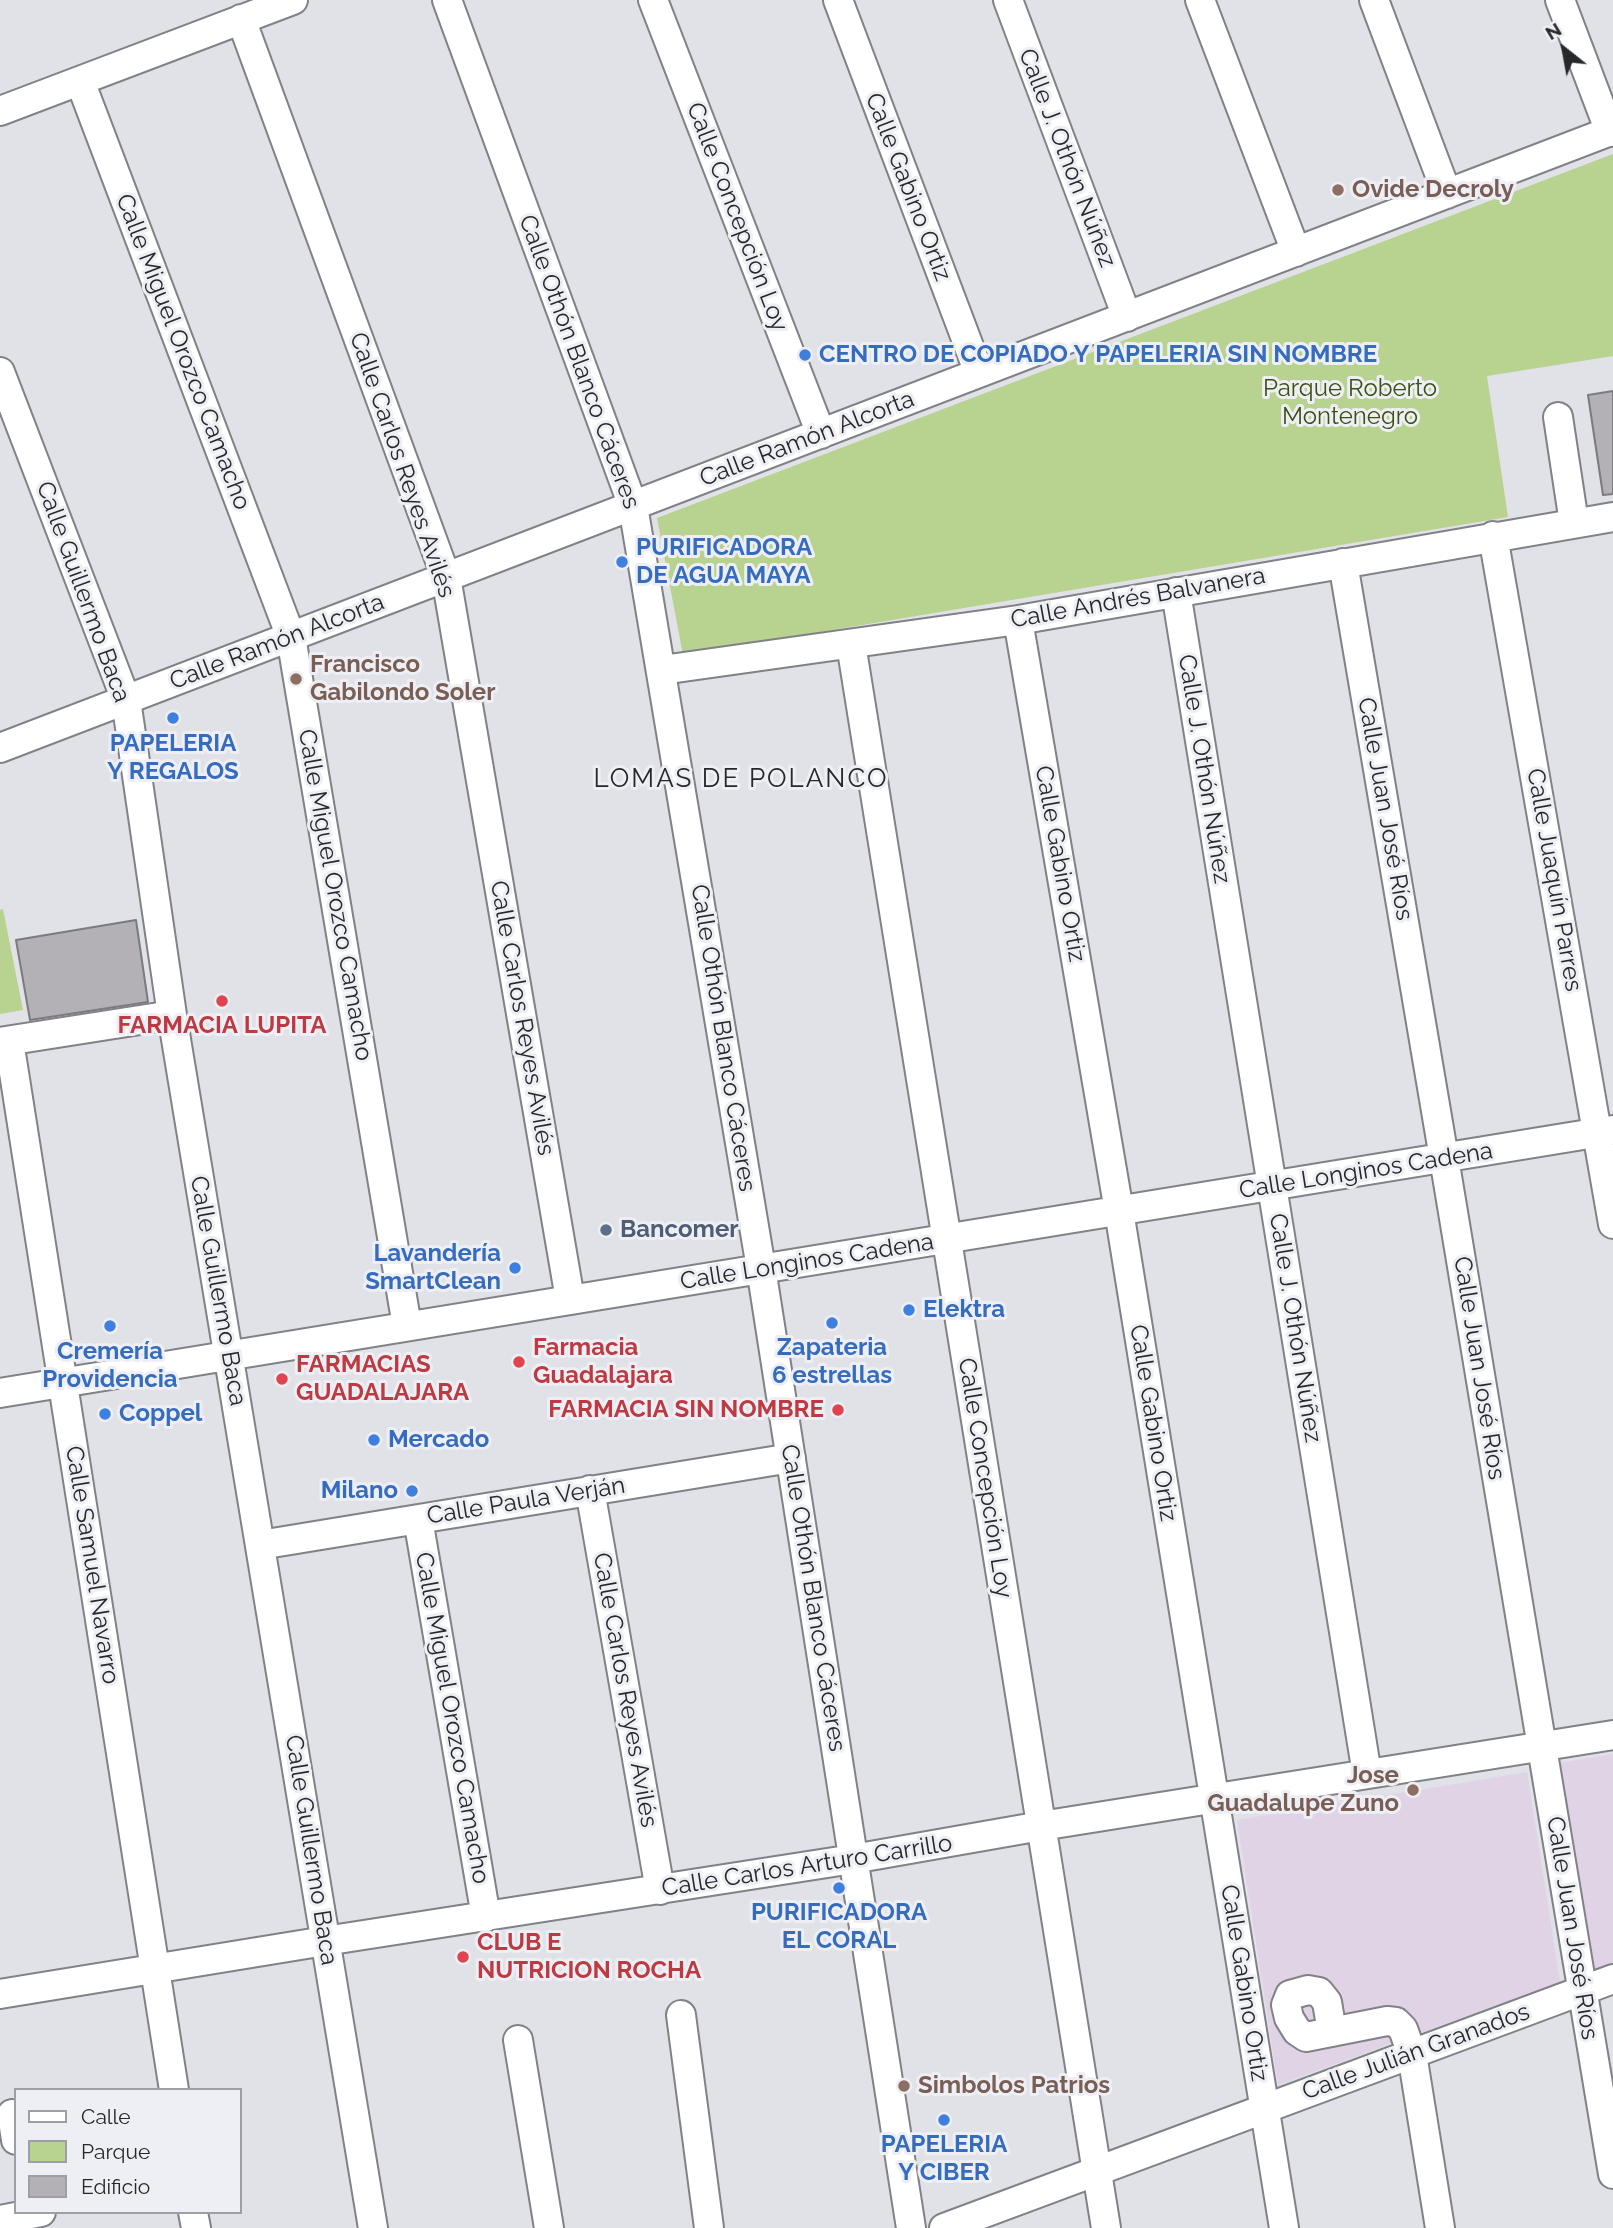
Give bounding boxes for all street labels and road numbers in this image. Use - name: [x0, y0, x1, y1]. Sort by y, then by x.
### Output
- street label: Calle J. Othón Núñez: [1012, 45, 1122, 271]
- street label: Calle Gabino Ortiz: [859, 89, 957, 285]
- street label: Calle Concepción Loy: [680, 98, 794, 336]
- street label: Calle Miguel Orozco Camacho: [109, 190, 257, 514]
- street label: Calle Othón Blanco Cáceres: [512, 211, 646, 513]
- street label: Calle Carlos Reyes Avilés: [343, 329, 461, 601]
- street label: Calle Ramón Alcorta: [696, 385, 918, 493]
- street label: Calle Guillermo Baca: [30, 478, 136, 706]
- street label: Calle Andrés Balvanera: [1008, 561, 1268, 635]
- street label: Calle Ramón Alcorta: [166, 588, 388, 696]
- street label: Calle J. Othón Núñez: [1172, 652, 1236, 886]
- street label: Calle Juan José Ríos: [1351, 695, 1419, 923]
- street label: Calle Miguel Orozco Camacho: [292, 727, 378, 1063]
- street label: Calle Gabino Ortiz: [1029, 764, 1091, 964]
- street label: Calle Juaquín Parres: [1520, 766, 1588, 994]
- street label: Calle Carlos Reyes Avilés: [484, 878, 560, 1158]
- street label: Calle Othón Blanco Cáceres: [684, 882, 762, 1194]
- street label: Calle Longinos Cadena: [1237, 1137, 1495, 1205]
- street label: Calle Guillermo Baca: [184, 1174, 252, 1408]
- street label: Calle J. Othón Núñez: [1263, 1211, 1327, 1445]
- street label: Calle Longinos Cadena: [678, 1228, 936, 1296]
- street label: Calle Juan José Ríos: [1447, 1254, 1511, 1482]
- street label: Calle Gabino Ortiz: [1123, 1322, 1183, 1524]
- street label: Calle Concepción Loy: [952, 1356, 1018, 1600]
- street label: Calle Othón Blanco Cáceres: [774, 1442, 852, 1754]
- street label: Calle Samuel Navarro: [59, 1444, 125, 1686]
- street label: Calle Paula Verján: [425, 1471, 627, 1531]
- street label: Calle Miguel Orozco Camacho: [409, 1550, 495, 1886]
- street label: Calle Carlos Reyes Avilés: [587, 1550, 663, 1830]
- street label: Calle Guillermo Baca: [279, 1733, 343, 1967]
- street label: Calle Juan José Ríos: [1540, 1814, 1604, 2042]
- street label: Calle Carlos Arturo Carrillo: [660, 1829, 954, 1903]
- street label: Calle Gabino Ortiz: [1214, 1882, 1274, 2084]
- street label: Calle Julián Granados: [1298, 1997, 1534, 2107]

